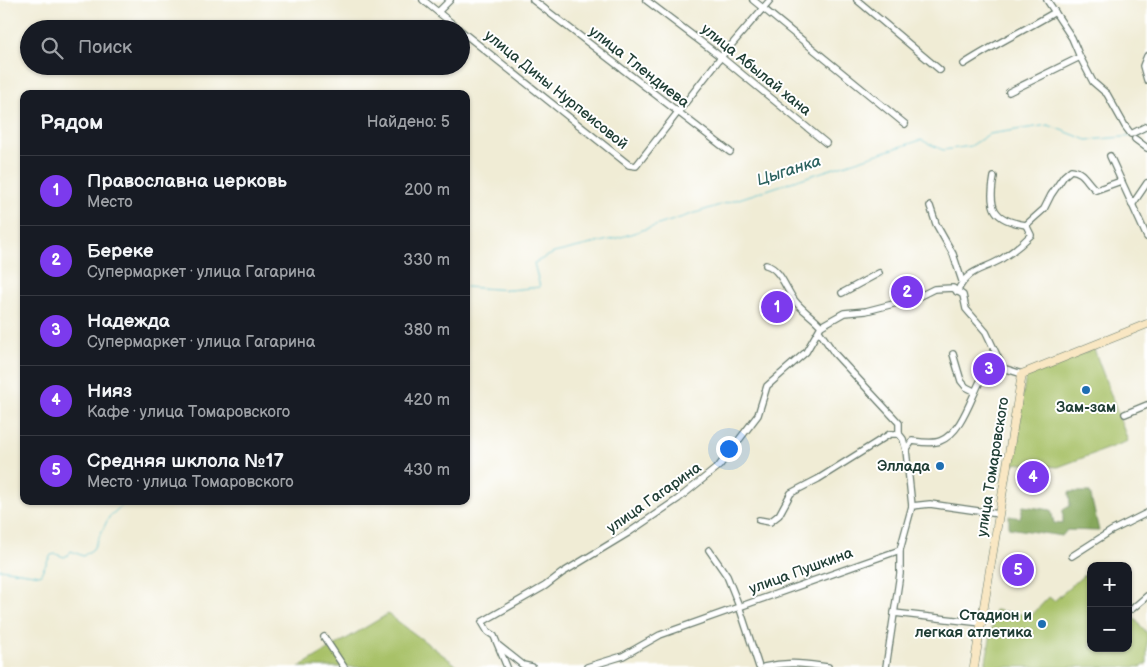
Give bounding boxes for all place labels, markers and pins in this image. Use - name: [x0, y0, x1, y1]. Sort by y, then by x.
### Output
- pin: 2: [891, 273, 923, 311]
- pin: 1: [761, 288, 793, 326]
- pin: 3: [973, 350, 1005, 388]
- marker: Зам-зам: [1080, 384, 1092, 396]
- place label: Зам-зам: [1056, 398, 1116, 417]
- place label: Эллада: [877, 457, 930, 476]
- pin: 4: [1017, 458, 1049, 496]
- marker: Эллада: [934, 460, 946, 472]
- pin: 5: [1002, 551, 1034, 589]
- place label: Стадион и легкая атлетика: [914, 606, 1032, 642]
- marker: Стадион и легкая атлетика: [1036, 618, 1048, 630]

